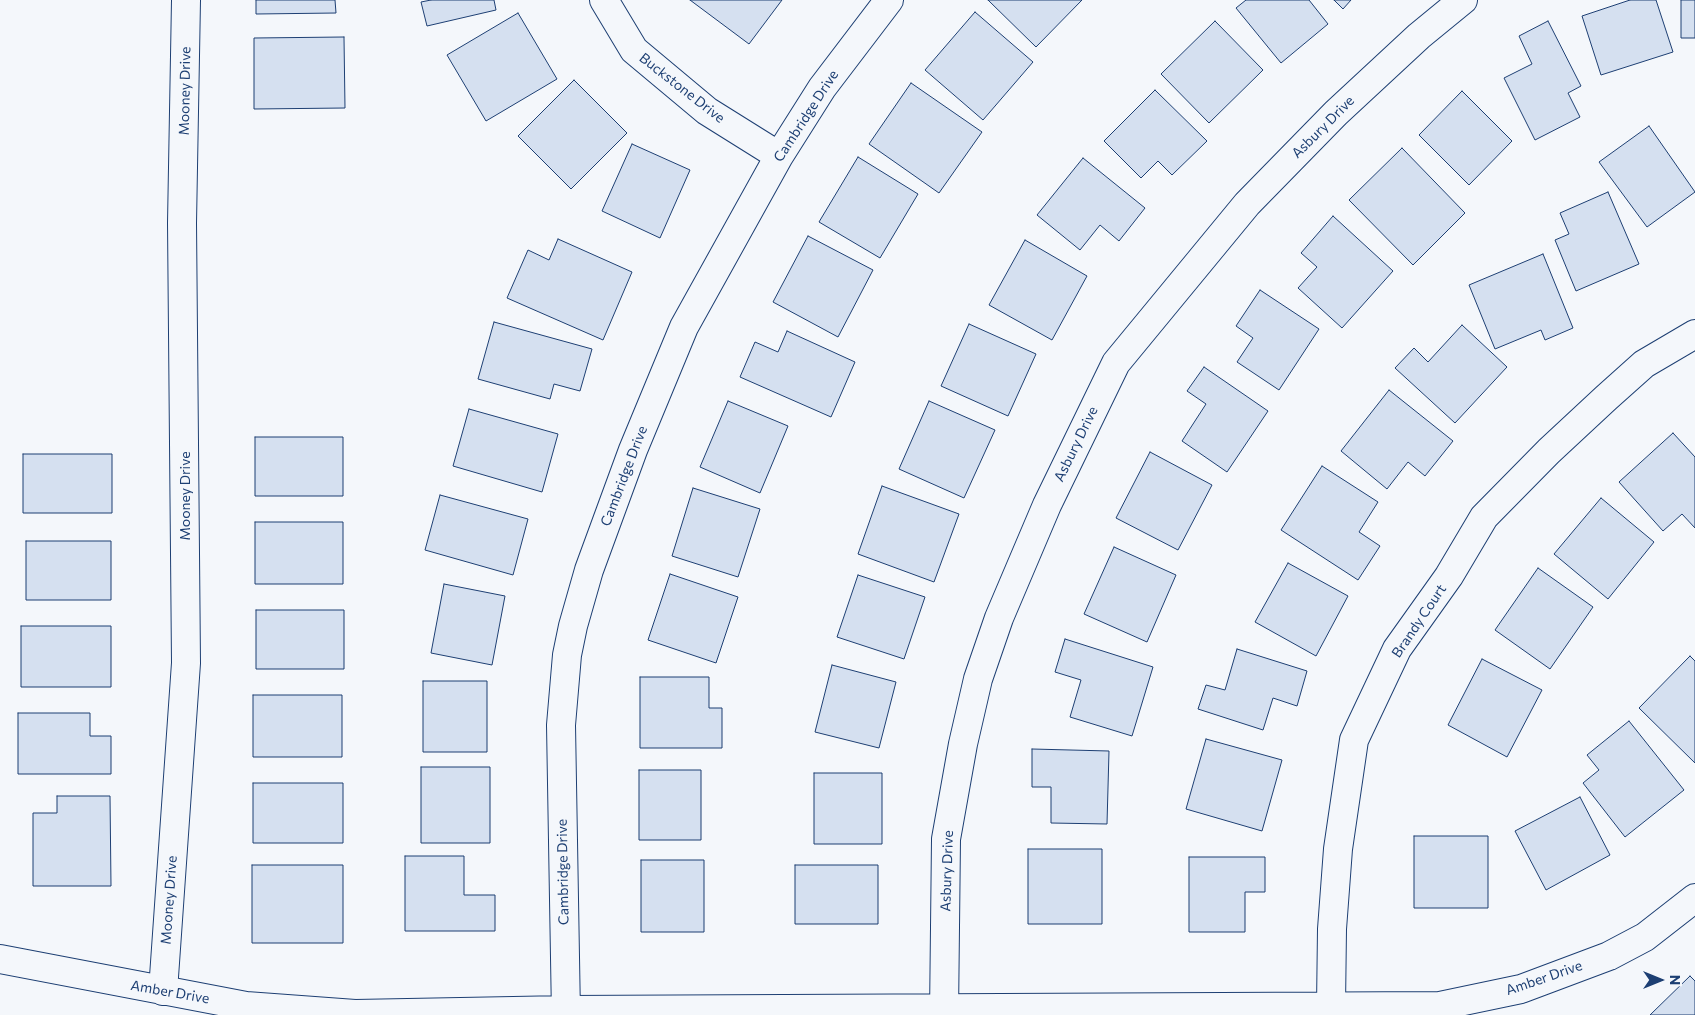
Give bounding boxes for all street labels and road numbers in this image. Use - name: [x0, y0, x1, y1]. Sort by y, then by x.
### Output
- street label: Mooney Drive: [176, 46, 194, 136]
- street label: Buckstone Drive: [636, 49, 728, 127]
- street label: Cambridge Drive: [770, 67, 842, 165]
- street label: Asbury Drive: [1288, 92, 1358, 162]
- street label: Asbury Drive: [1051, 404, 1101, 484]
- street label: Cambridge Drive: [597, 424, 651, 528]
- street label: Mooney Drive: [177, 451, 193, 541]
- street label: Brandy Court: [1388, 581, 1450, 661]
- street label: Cambridge Drive: [554, 819, 572, 925]
- street label: Asbury Drive: [937, 830, 957, 912]
- street label: Mooney Drive: [158, 855, 180, 945]
- street label: Amber Drive: [1504, 957, 1584, 999]
- street label: Amber Drive: [129, 977, 211, 1007]

